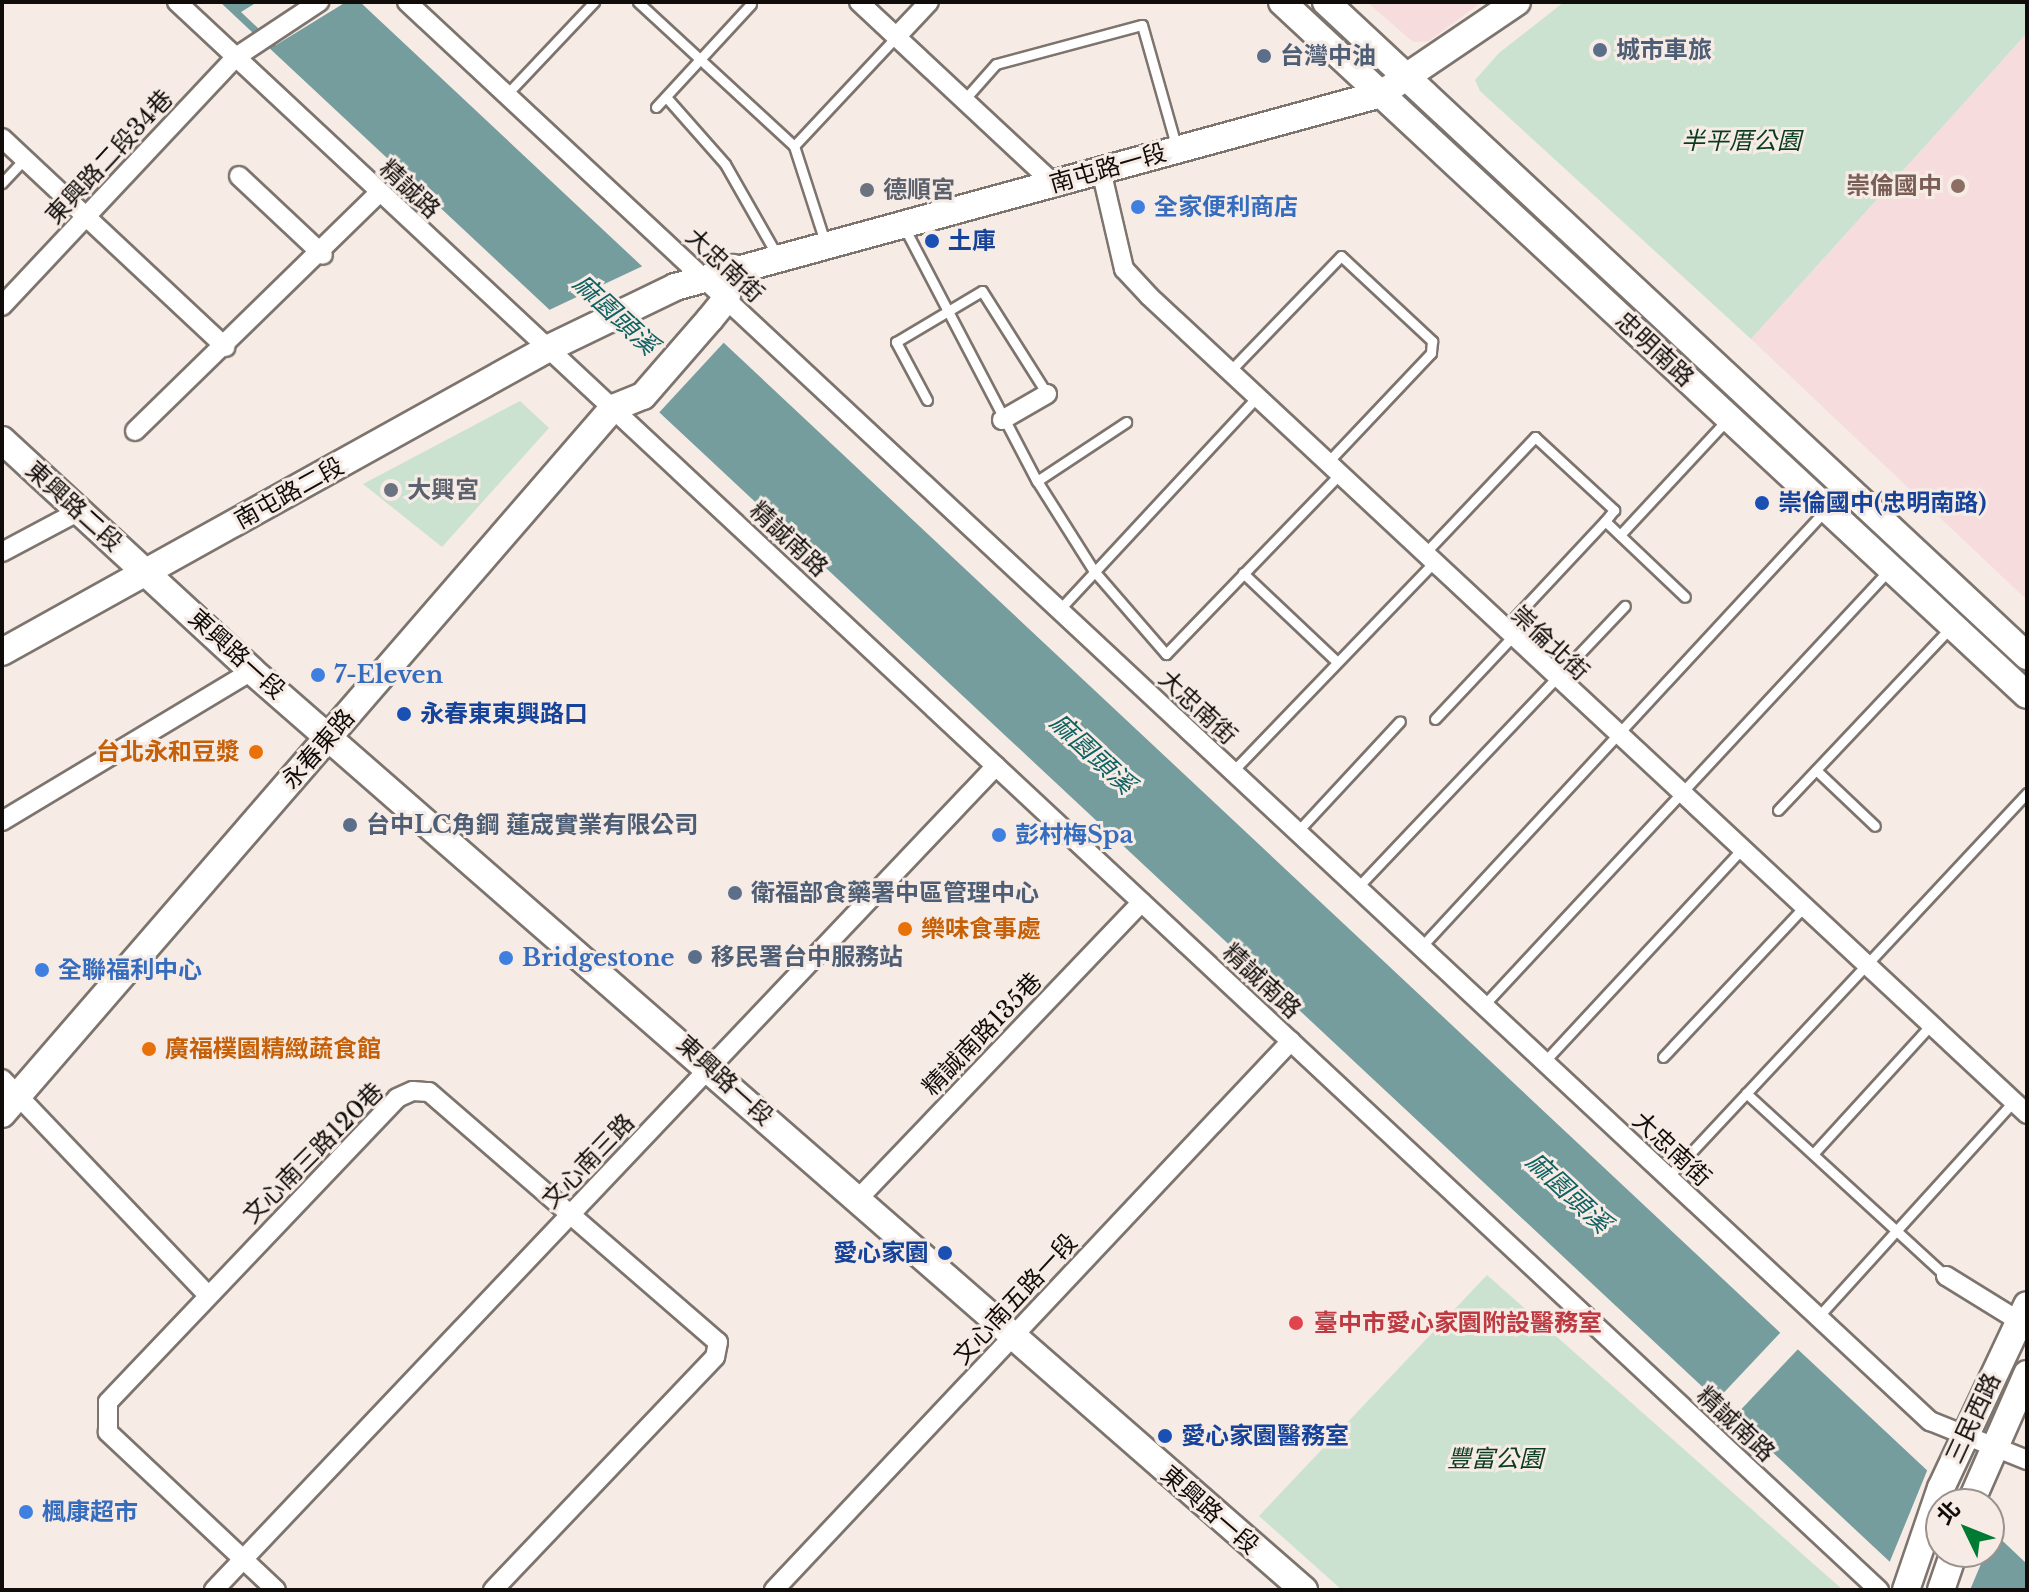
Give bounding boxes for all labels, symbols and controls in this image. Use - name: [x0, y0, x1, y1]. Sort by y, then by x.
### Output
- place label: 城市車旅: [1616, 36, 1712, 64]
- marker: 城市車旅: [1591, 41, 1609, 59]
- place label: 台灣中油: [1280, 42, 1376, 70]
- marker: 台灣中油: [1255, 47, 1273, 65]
- street label: 東興路二段34巷: [40, 84, 178, 230]
- park label: 半平厝公園: [1681, 127, 1801, 155]
- street label: 南屯路一段: [1046, 138, 1170, 198]
- street label: 精誠路: [374, 154, 446, 224]
- place label: 崇倫國中: [1846, 172, 1942, 200]
- place label: 德順宮: [883, 176, 955, 204]
- marker: 崇倫國中: [1949, 177, 1967, 195]
- marker: 德順宮: [858, 181, 876, 199]
- place label: 全家便利商店: [1154, 193, 1298, 221]
- marker: 全家便利商店: [1129, 198, 1147, 216]
- street label: 大忠南街: [680, 222, 770, 308]
- place label: 土庫: [948, 227, 996, 255]
- marker: 土庫: [923, 232, 941, 250]
- water label: 麻園頭溪: [566, 268, 664, 362]
- street label: 忠明南路: [1610, 306, 1700, 392]
- street label: 南屯路二段: [230, 451, 348, 535]
- street label: 東興路二段: [20, 455, 128, 557]
- place label: 大興宮: [407, 476, 479, 504]
- marker: 大興宮: [382, 481, 400, 499]
- place label: 崇倫國中(忠明南路): [1778, 489, 1986, 517]
- marker: 崇倫國中(忠明南路): [1753, 494, 1771, 512]
- street label: 精誠南路: [744, 496, 834, 582]
- street label: 崇倫北街: [1505, 600, 1595, 686]
- street label: 東興路一段: [183, 603, 291, 705]
- place label: 7-Eleven: [334, 661, 443, 689]
- street label: 大忠南街: [1153, 664, 1243, 750]
- marker: 7-Eleven: [309, 666, 327, 684]
- place label: 永春東東興路口: [420, 700, 588, 728]
- street label: 永春東路: [276, 703, 360, 795]
- marker: 永春東東興路口: [395, 705, 413, 723]
- water label: 麻園頭溪: [1043, 707, 1141, 801]
- place label: 台北永和豆漿: [96, 738, 240, 766]
- marker: 台北永和豆漿: [247, 743, 265, 761]
- place label: 台中LC角鋼 蓮宬實業有限公司: [366, 811, 698, 839]
- marker: 台中LC角鋼 蓮宬實業有限公司: [341, 816, 359, 834]
- place label: 彭村梅Spa: [1015, 821, 1133, 849]
- marker: 彭村梅Spa: [990, 826, 1008, 844]
- place label: 衛福部食藥署中區管理中心: [751, 879, 1039, 907]
- marker: 衛福部食藥署中區管理中心: [726, 884, 744, 902]
- place label: 樂味食事處: [921, 915, 1041, 943]
- marker: 樂味食事處: [896, 920, 914, 938]
- street label: 精誠南路: [1217, 938, 1307, 1024]
- place label: 移民署台中服務站: [711, 943, 903, 971]
- place label: Bridgestone: [522, 944, 675, 972]
- marker: 移民署台中服務站: [686, 948, 704, 966]
- marker: Bridgestone: [497, 949, 515, 967]
- place label: 全聯福利中心: [58, 956, 202, 984]
- marker: 全聯福利中心: [33, 961, 51, 979]
- street label: 精誠南路135巷: [916, 967, 1048, 1101]
- street label: 東興路一段: [671, 1029, 779, 1131]
- place label: 廣福樸園精緻蔬食館: [165, 1035, 381, 1063]
- marker: 廣福樸園精緻蔬食館: [140, 1040, 158, 1058]
- street label: 文心南三路120巷: [237, 1077, 389, 1229]
- street label: 大忠南街: [1627, 1106, 1717, 1192]
- street label: 文心南三路: [536, 1108, 640, 1214]
- water label: 麻園頭溪: [1519, 1146, 1617, 1240]
- street label: 文心南五路一段: [947, 1228, 1083, 1370]
- place label: 愛心家園: [833, 1239, 929, 1267]
- marker: 愛心家園: [936, 1244, 954, 1262]
- place label: 臺中市愛心家園附設醫務室: [1314, 1309, 1602, 1337]
- marker: 臺中市愛心家園附設醫務室: [1285, 1312, 1307, 1334]
- street label: 三民西路: [1940, 1368, 2006, 1468]
- street label: 精誠南路: [1691, 1381, 1781, 1467]
- place label: 愛心家園醫務室: [1181, 1422, 1349, 1450]
- marker: 愛心家園醫務室: [1156, 1427, 1174, 1445]
- park label: 豐富公園: [1447, 1445, 1543, 1473]
- street label: 東興路一段: [1155, 1460, 1265, 1560]
- north arrow: [1925, 1488, 2005, 1568]
- text: 北: [1931, 1495, 1966, 1530]
- place label: 楓康超市: [42, 1498, 138, 1526]
- marker: 楓康超市: [17, 1503, 35, 1521]

